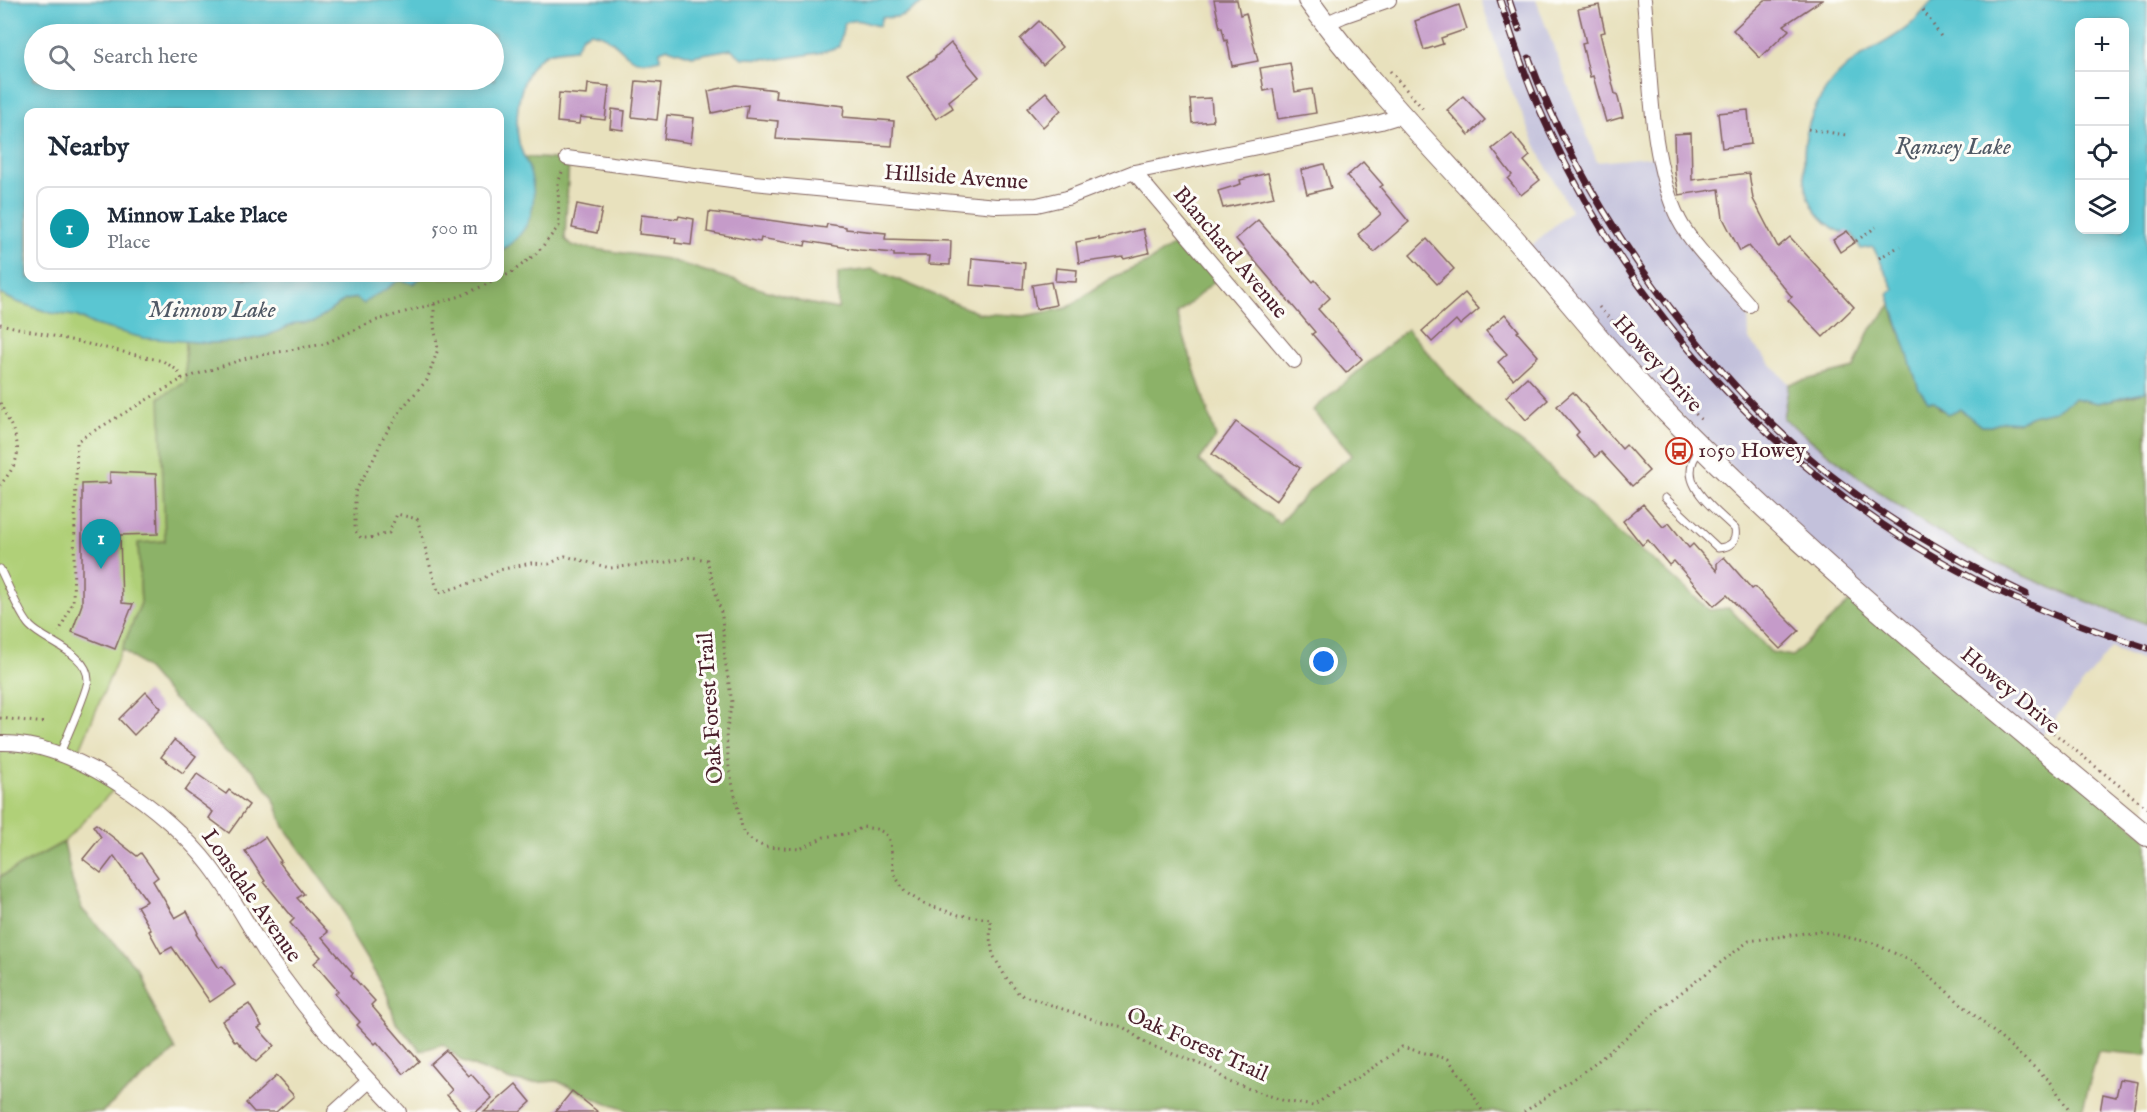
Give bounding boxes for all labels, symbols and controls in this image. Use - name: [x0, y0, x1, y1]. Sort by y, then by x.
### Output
- map controls: [2075, 18, 2129, 234]
- button: +: [2075, 18, 2129, 72]
- search box: [24, 24, 504, 90]
- icon: search: [45, 41, 78, 74]
- text: Search here: [93, 43, 198, 71]
- button: −: [2075, 72, 2129, 126]
- button: locate: [2075, 126, 2129, 180]
- text: Nearby: [48, 131, 129, 164]
- water label: Ramsey Lake: [1895, 132, 2011, 163]
- street label: Hillside Avenue: [883, 159, 1029, 197]
- button: layers: [2075, 180, 2129, 234]
- street label: Blanchard Avenue: [1166, 181, 1294, 325]
- text: Minnow Lake Place: [107, 202, 287, 230]
- text: 1: [66, 216, 73, 241]
- text: 500 m: [431, 216, 478, 241]
- text: Place: [107, 230, 150, 255]
- water label: Minnow Lake: [148, 295, 276, 326]
- street label: Howey Drive: [1606, 309, 1708, 419]
- bus stop icon: 1050 Howey: [1664, 436, 1694, 466]
- place label: 1050 Howey: [1698, 437, 1806, 465]
- pin: 1: [82, 520, 120, 569]
- street label: Oak Forest Trail: [692, 631, 730, 785]
- street label: Howey Drive: [1954, 641, 2066, 741]
- your location: [1309, 647, 1338, 676]
- street label: Lonsdale Avenue: [195, 824, 307, 968]
- street label: Oak Forest Trail: [1122, 1001, 1272, 1089]

